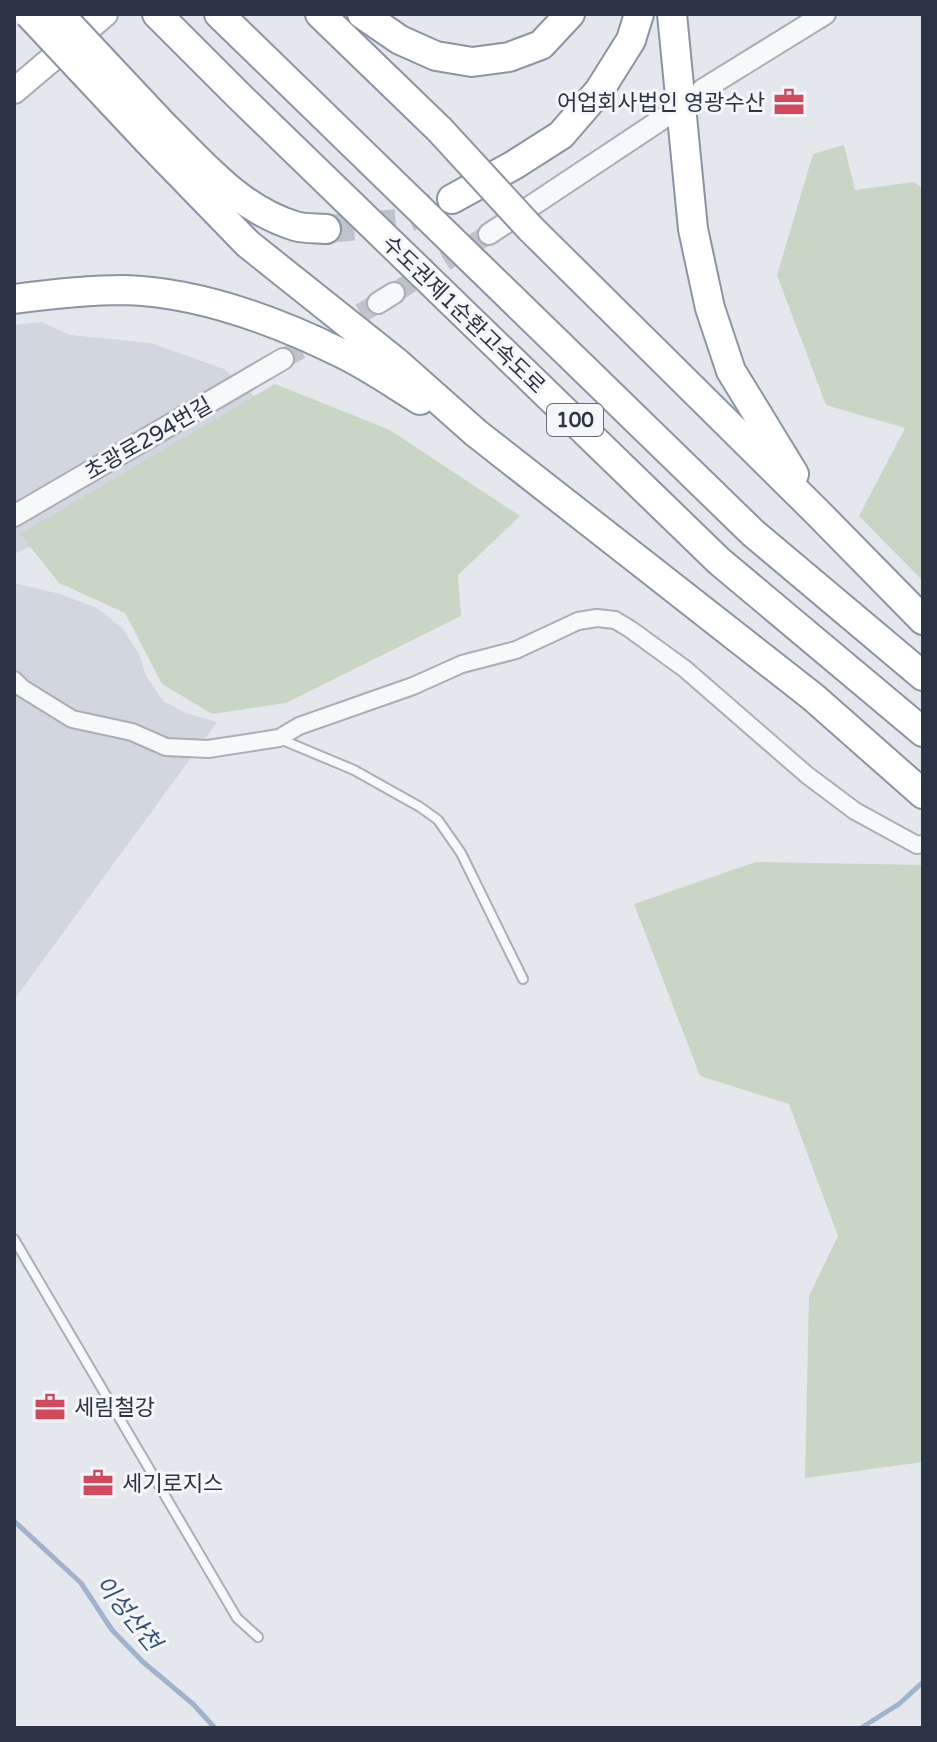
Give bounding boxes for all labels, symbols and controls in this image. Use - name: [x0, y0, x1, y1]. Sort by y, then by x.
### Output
- office icon: 어업회사법인 영광수산: [772, 85, 806, 119]
- place label: 어업회사법인 영광수산: [557, 90, 765, 116]
- street label: 수도권제1순환고속도로: [377, 230, 550, 399]
- street label: 초광로294번길: [80, 392, 217, 486]
- road number: 100: [547, 404, 603, 436]
- office icon: 세림철강: [33, 1390, 67, 1424]
- place label: 세림철강: [74, 1395, 155, 1421]
- office icon: 세기로지스: [81, 1466, 115, 1500]
- place label: 세기로지스: [122, 1471, 223, 1497]
- water label: 이성산천: [89, 1570, 169, 1659]

